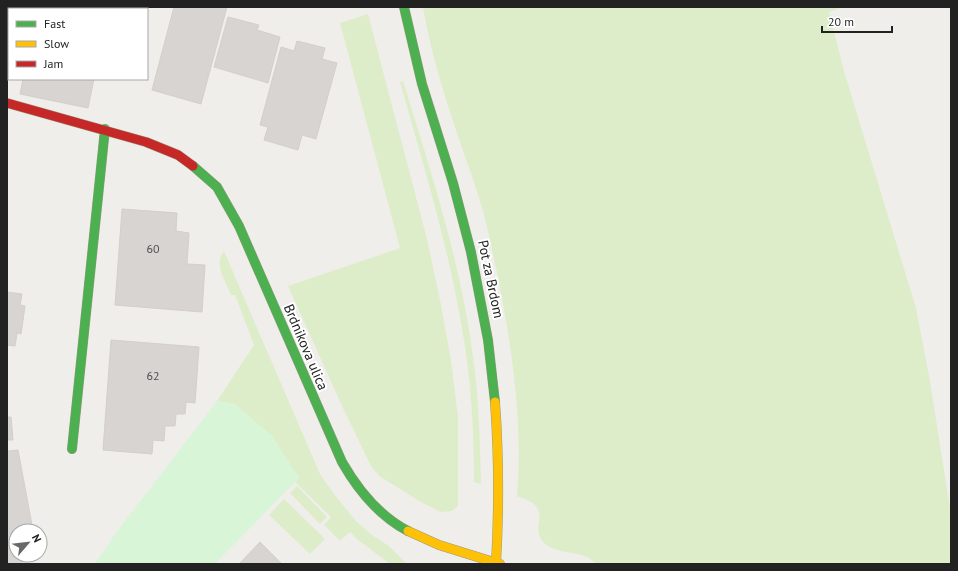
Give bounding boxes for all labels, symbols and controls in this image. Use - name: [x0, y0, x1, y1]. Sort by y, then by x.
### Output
- legend: [8, 8, 148, 80]
- scale bar: [822, 8, 892, 34]
- text: 20 m: [828, 14, 854, 29]
- text: Fast: [44, 16, 65, 31]
- text: Slow: [44, 36, 69, 51]
- text: Jam: [43, 56, 63, 71]
- street label: Pot za Brdom: [474, 238, 508, 320]
- house number: 60: [146, 241, 160, 256]
- street label: Brdnikova ulica: [280, 301, 332, 393]
- house number: 62: [146, 368, 160, 383]
- north arrow: [8, 523, 48, 563]
- text: N: [29, 532, 45, 545]

